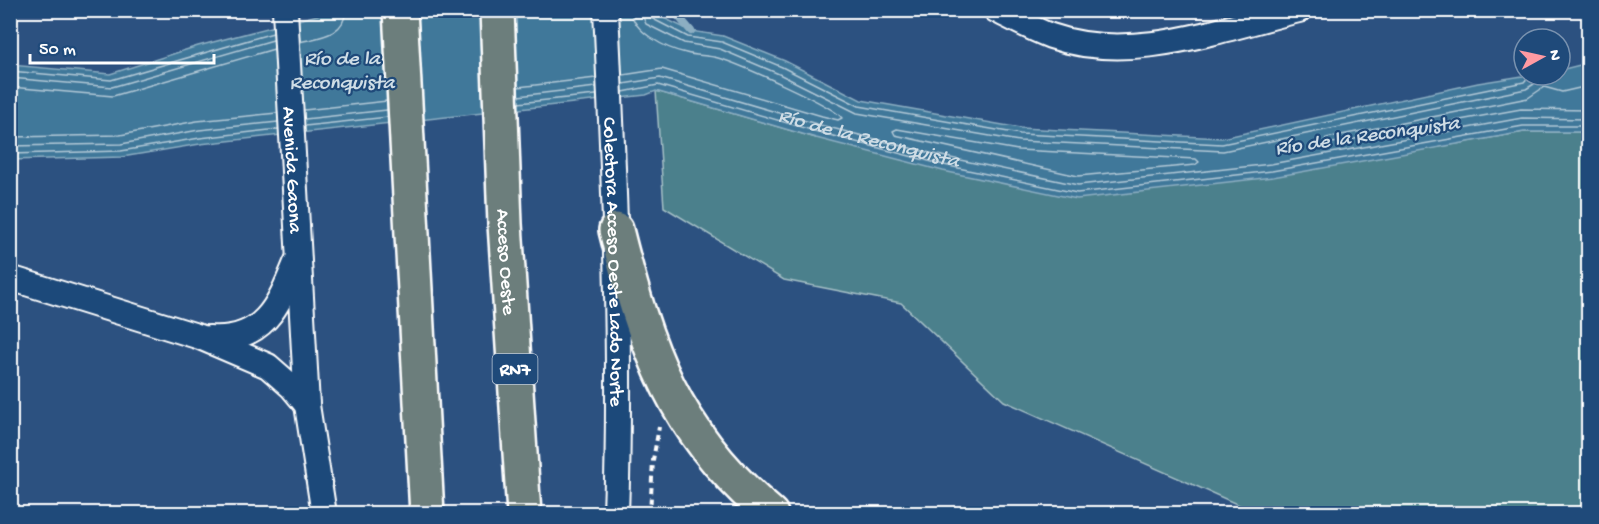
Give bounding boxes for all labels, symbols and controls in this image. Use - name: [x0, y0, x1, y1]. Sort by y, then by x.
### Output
- scale bar: [30, 27, 214, 65]
- north arrow: [1512, 27, 1572, 87]
- text: 50 m: [39, 40, 76, 61]
- water label: Río de la Reconquista: [290, 48, 396, 97]
- text: N: [1543, 49, 1564, 62]
- water label: Río de la Reconquista: [775, 104, 963, 176]
- street label: Avenida Gaona: [275, 106, 305, 235]
- water label: Río de la Reconquista: [1274, 112, 1462, 163]
- street label: Colectora Acceso Oeste Lado Norte: [596, 117, 626, 407]
- street label: Acceso Oeste: [489, 208, 519, 317]
- road number: RN7: [492, 354, 538, 384]

